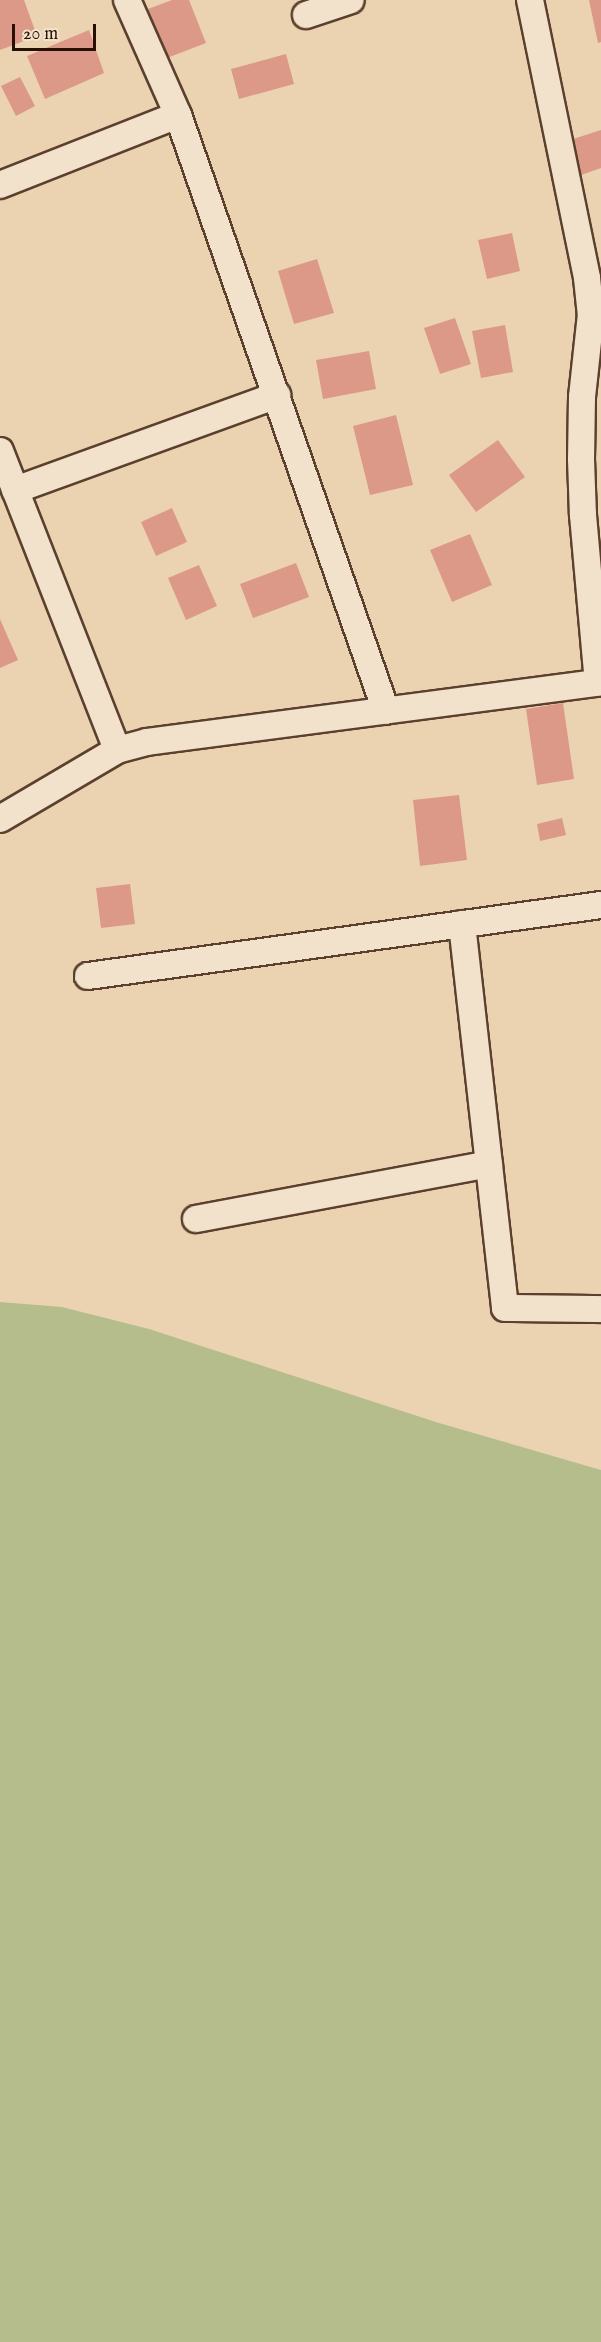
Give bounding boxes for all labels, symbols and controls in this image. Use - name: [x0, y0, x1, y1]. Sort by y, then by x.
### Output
- scale bar: [15, 12, 99, 50]
- text: 20 m: [23, 23, 58, 46]

